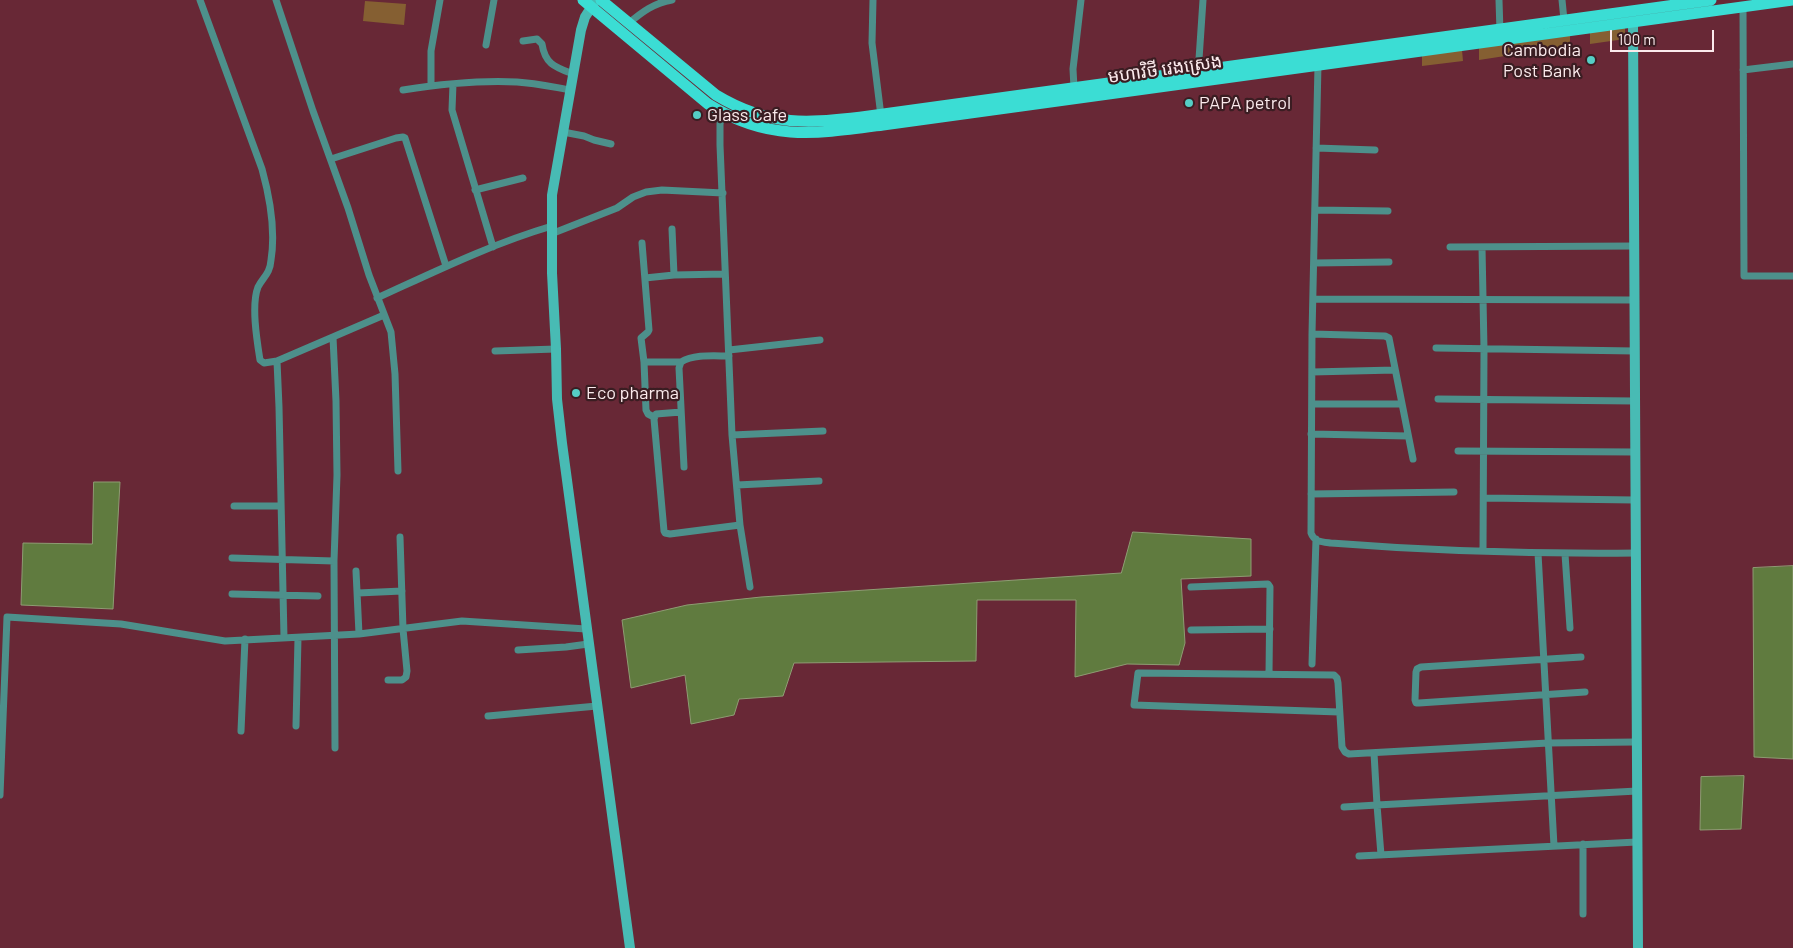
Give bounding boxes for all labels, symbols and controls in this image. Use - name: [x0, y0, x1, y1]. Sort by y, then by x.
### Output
- scale bar: [1613, 20, 1717, 52]
- text: 100 m: [1618, 30, 1656, 48]
- place label: Cambodia Post Bank: [1503, 39, 1581, 82]
- street label: មហាវិថី វេងស្រេង: [1106, 50, 1224, 88]
- marker: Cambodia Post Bank: [1585, 54, 1597, 66]
- place label: PAPA petrol: [1199, 92, 1291, 114]
- marker: PAPA petrol: [1183, 97, 1195, 109]
- place label: Glass Cafe: [707, 104, 787, 126]
- marker: Glass Cafe: [691, 109, 703, 121]
- place label: Eco pharma: [586, 382, 679, 404]
- marker: Eco pharma: [570, 387, 582, 399]

